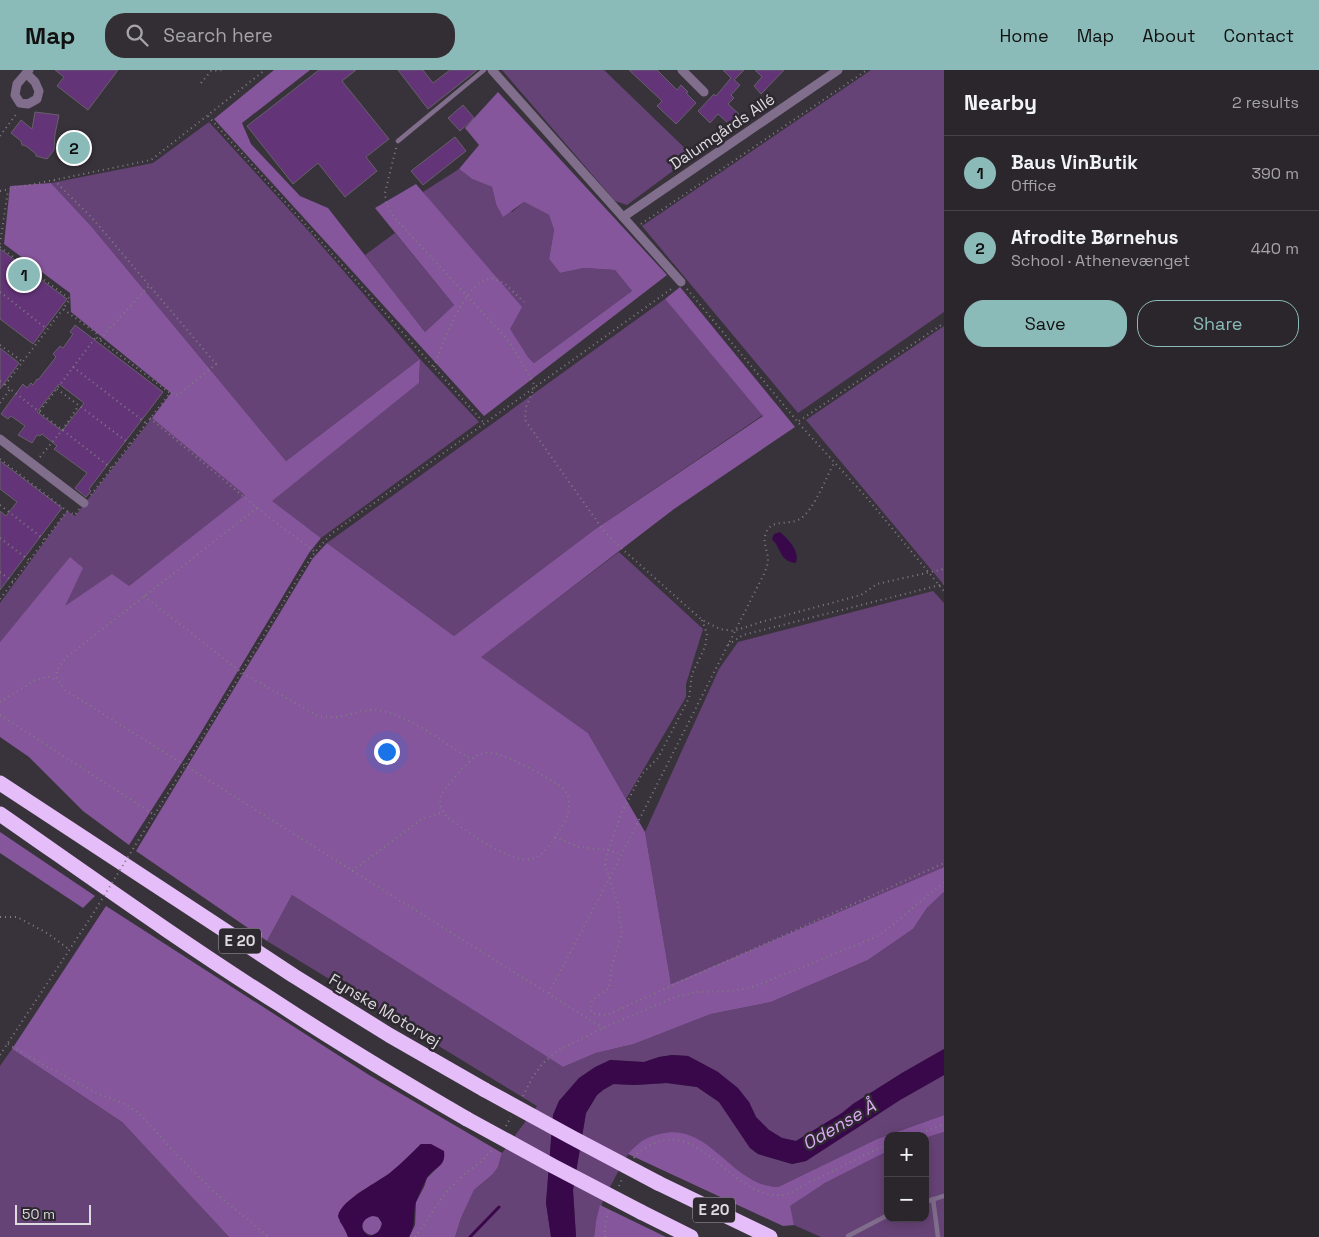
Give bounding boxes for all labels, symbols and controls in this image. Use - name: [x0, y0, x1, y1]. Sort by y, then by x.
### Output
- search box: [105, 13, 455, 58]
- text: Map: [25, 20, 75, 51]
- icon: search: [123, 21, 151, 49]
- text: Search here: [163, 23, 273, 48]
- text: Home: [1000, 24, 1049, 47]
- text: Map: [1077, 24, 1114, 47]
- text: About: [1142, 24, 1196, 47]
- text: Contact: [1224, 24, 1294, 47]
- street label: Dalumgårds Allé: [666, 88, 779, 174]
- text: Nearby: [964, 89, 1037, 116]
- text: 2 results: [1232, 92, 1299, 113]
- pin: 2: [58, 129, 90, 167]
- text: Baus VinButik: [1011, 150, 1138, 175]
- text: 1: [976, 163, 984, 184]
- text: 390 m: [1251, 163, 1299, 184]
- text: Office: [1011, 175, 1057, 196]
- text: Afrodite Børnehus: [1011, 225, 1179, 250]
- text: 2: [975, 238, 985, 259]
- text: 440 m: [1251, 238, 1299, 259]
- text: School · Athenevænget: [1011, 250, 1190, 271]
- pin: 1: [8, 256, 40, 294]
- button: Save: [964, 300, 1127, 347]
- button: Share: [1137, 300, 1299, 347]
- your location: [374, 739, 400, 765]
- road number: E 20: [219, 928, 261, 954]
- street label: Fynske Motorvej: [325, 969, 444, 1052]
- water label: Odense Å: [798, 1094, 880, 1155]
- map controls: [884, 1132, 929, 1222]
- button: +: [884, 1132, 929, 1177]
- button: −: [884, 1177, 929, 1222]
- road number: E 20: [693, 1198, 735, 1222]
- scale bar: [15, 1202, 91, 1225]
- text: 50 m: [22, 1205, 55, 1223]

